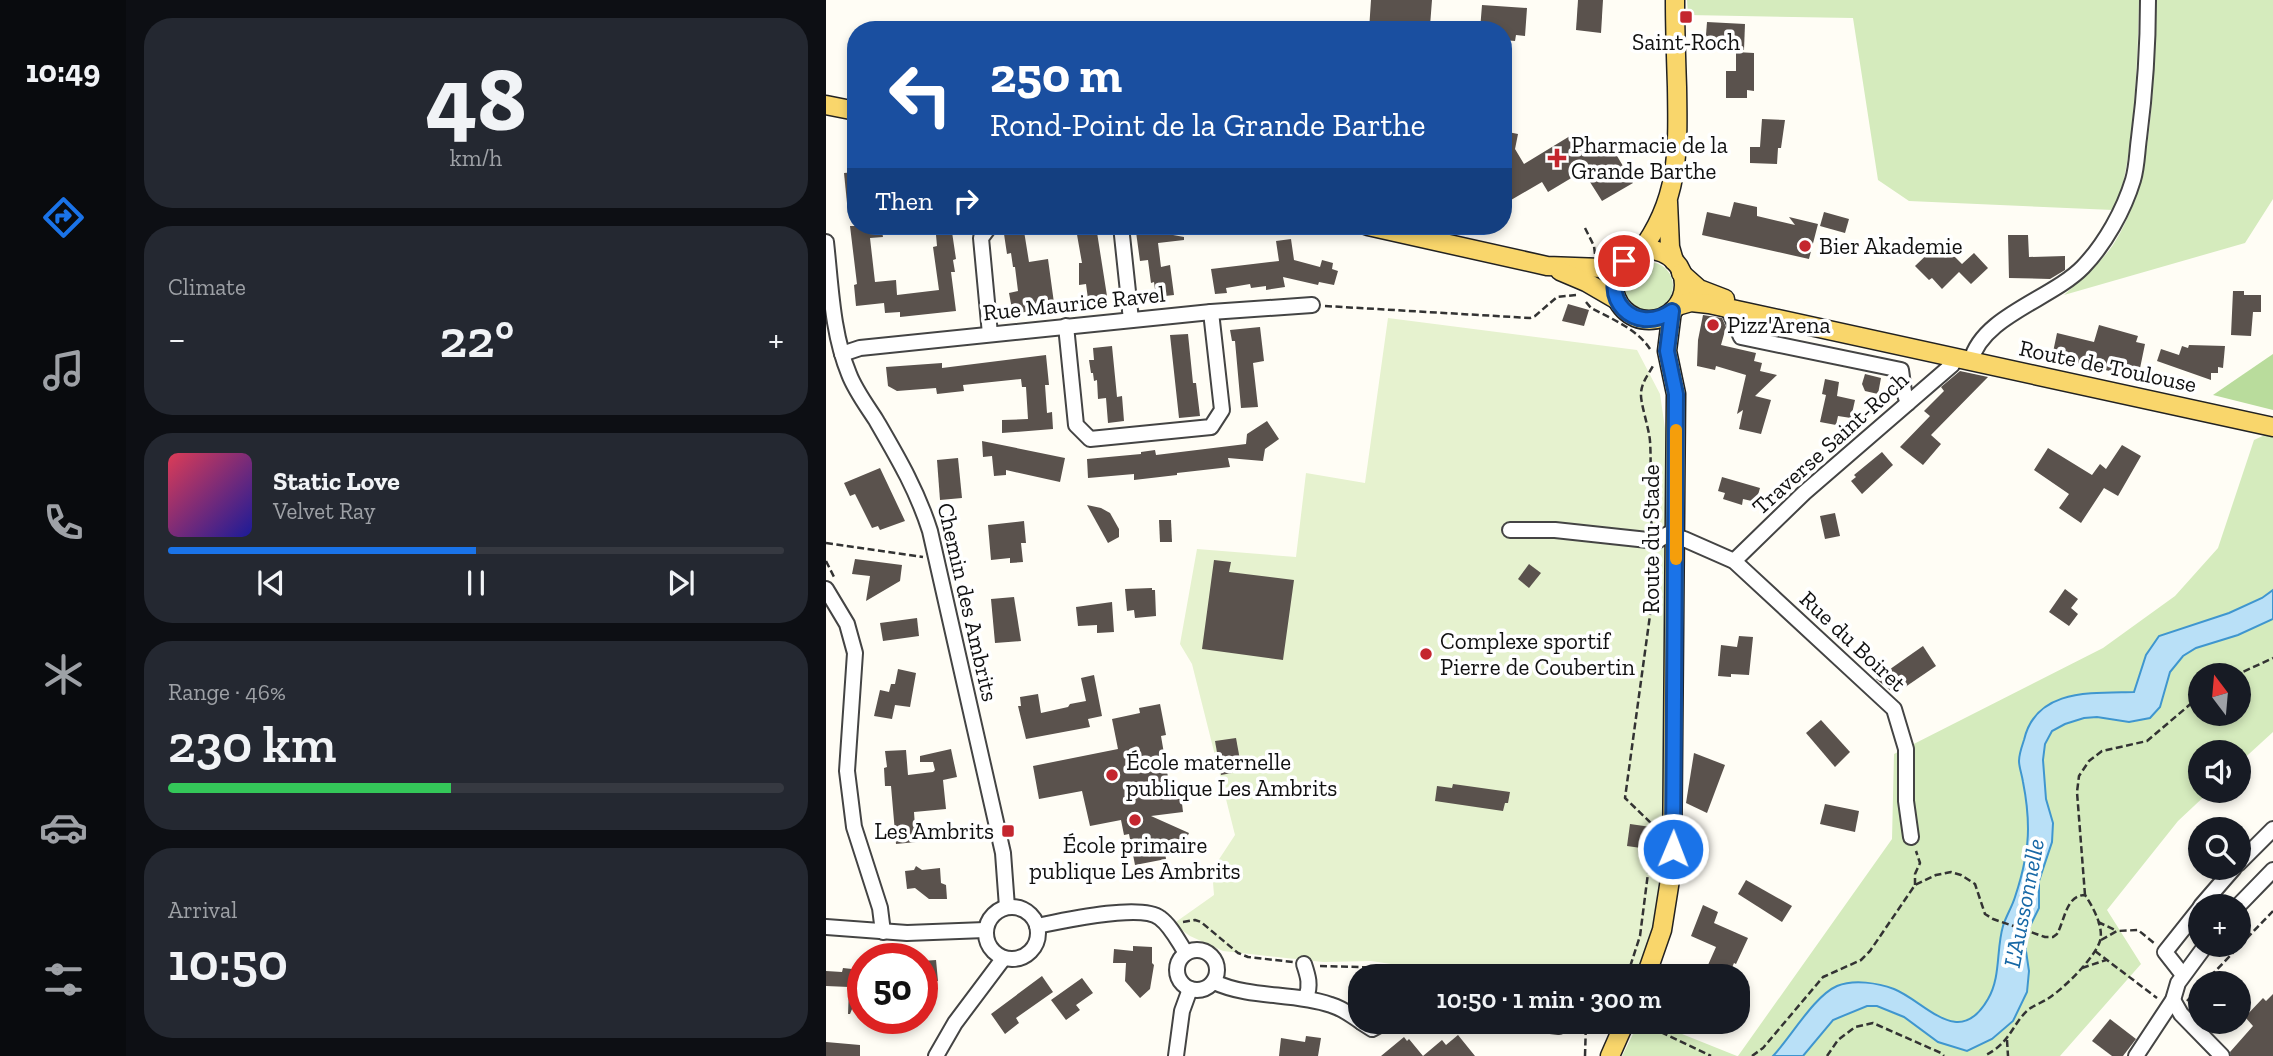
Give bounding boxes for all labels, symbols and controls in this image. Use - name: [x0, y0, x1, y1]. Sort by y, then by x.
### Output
- marker: Saint-Roch: [1678, 9, 1694, 25]
- place label: Saint-Roch: [1632, 28, 1740, 56]
- text: 48: [426, 44, 526, 153]
- text: 250 m: [990, 46, 1122, 105]
- icon: left: [875, 49, 966, 140]
- text: 10:49: [26, 52, 100, 90]
- text: Rond-Point de la Grande Barthe: [990, 106, 1425, 144]
- place label: Pharmacie de la Grande Barthe: [1571, 131, 1728, 185]
- text: km/h: [450, 144, 502, 172]
- marker: Pharmacie de la Grande Barthe: [1549, 150, 1565, 166]
- icon: right: [947, 182, 985, 220]
- text: Then: [875, 185, 933, 217]
- icon: directions: [39, 193, 88, 242]
- pin: [1594, 231, 1654, 291]
- place label: Bier Akademie: [1819, 232, 1962, 260]
- marker: Bier Akademie: [1797, 238, 1813, 254]
- icon: arrive: [1605, 242, 1643, 280]
- text: Climate: [168, 273, 246, 301]
- street label: Rue Maurice Ravel: [982, 280, 1166, 326]
- text: 22°: [440, 308, 514, 370]
- place label: Pizz'Arena: [1727, 311, 1831, 339]
- text: −: [168, 316, 186, 362]
- text: +: [768, 316, 784, 362]
- marker: Pizz'Arena: [1705, 317, 1721, 333]
- street label: Route de Toulouse: [2017, 334, 2199, 398]
- icon: music: [39, 346, 88, 395]
- street label: Traverse Saint-Roch: [1746, 366, 1914, 520]
- street label: Route du Stade: [1637, 464, 1665, 614]
- text: Static Love: [273, 465, 400, 497]
- text: Velvet Ray: [273, 497, 375, 525]
- icon: phone: [39, 498, 88, 547]
- street label: Chemin des Ambrits: [932, 500, 1004, 704]
- icon: previous: [252, 564, 290, 602]
- icon: pause: [457, 564, 495, 602]
- icon: next: [662, 564, 700, 602]
- street label: Rue du Boiret: [1794, 585, 1912, 698]
- place label: Complexe sportif Pierre de Coubertin: [1440, 627, 1635, 681]
- marker: Complexe sportif Pierre de Coubertin: [1418, 646, 1434, 662]
- icon: climate: [39, 650, 88, 699]
- north arrow: [2188, 663, 2250, 726]
- map controls: [2188, 663, 2251, 1034]
- text: Range · 46%: [168, 678, 286, 706]
- text: 230 km: [168, 713, 336, 775]
- button: sound: [2188, 740, 2251, 803]
- place label: École maternelle publique Les Ambrits: [1126, 748, 1337, 802]
- marker: École maternelle publique Les Ambrits: [1104, 767, 1120, 783]
- icon: car: [39, 803, 88, 852]
- marker: École primaire publique Les Ambrits: [1127, 812, 1143, 828]
- position arrow: [1636, 812, 1710, 886]
- place label: Les Ambrits: [874, 817, 994, 845]
- button: search: [2188, 817, 2251, 880]
- marker: Les Ambrits: [1000, 823, 1016, 839]
- place label: École primaire publique Les Ambrits: [1029, 831, 1241, 885]
- water label: L'Aussonnelle: [1997, 836, 2050, 970]
- button: +: [2188, 894, 2251, 957]
- text: Arrival: [168, 896, 237, 924]
- text: 10:50: [168, 931, 288, 993]
- speed limit sign: 50: [847, 943, 938, 1034]
- icon: filters: [39, 955, 88, 1004]
- button: −: [2188, 971, 2251, 1034]
- text: 10:50 · 1 min · 300 m: [1436, 983, 1662, 1015]

